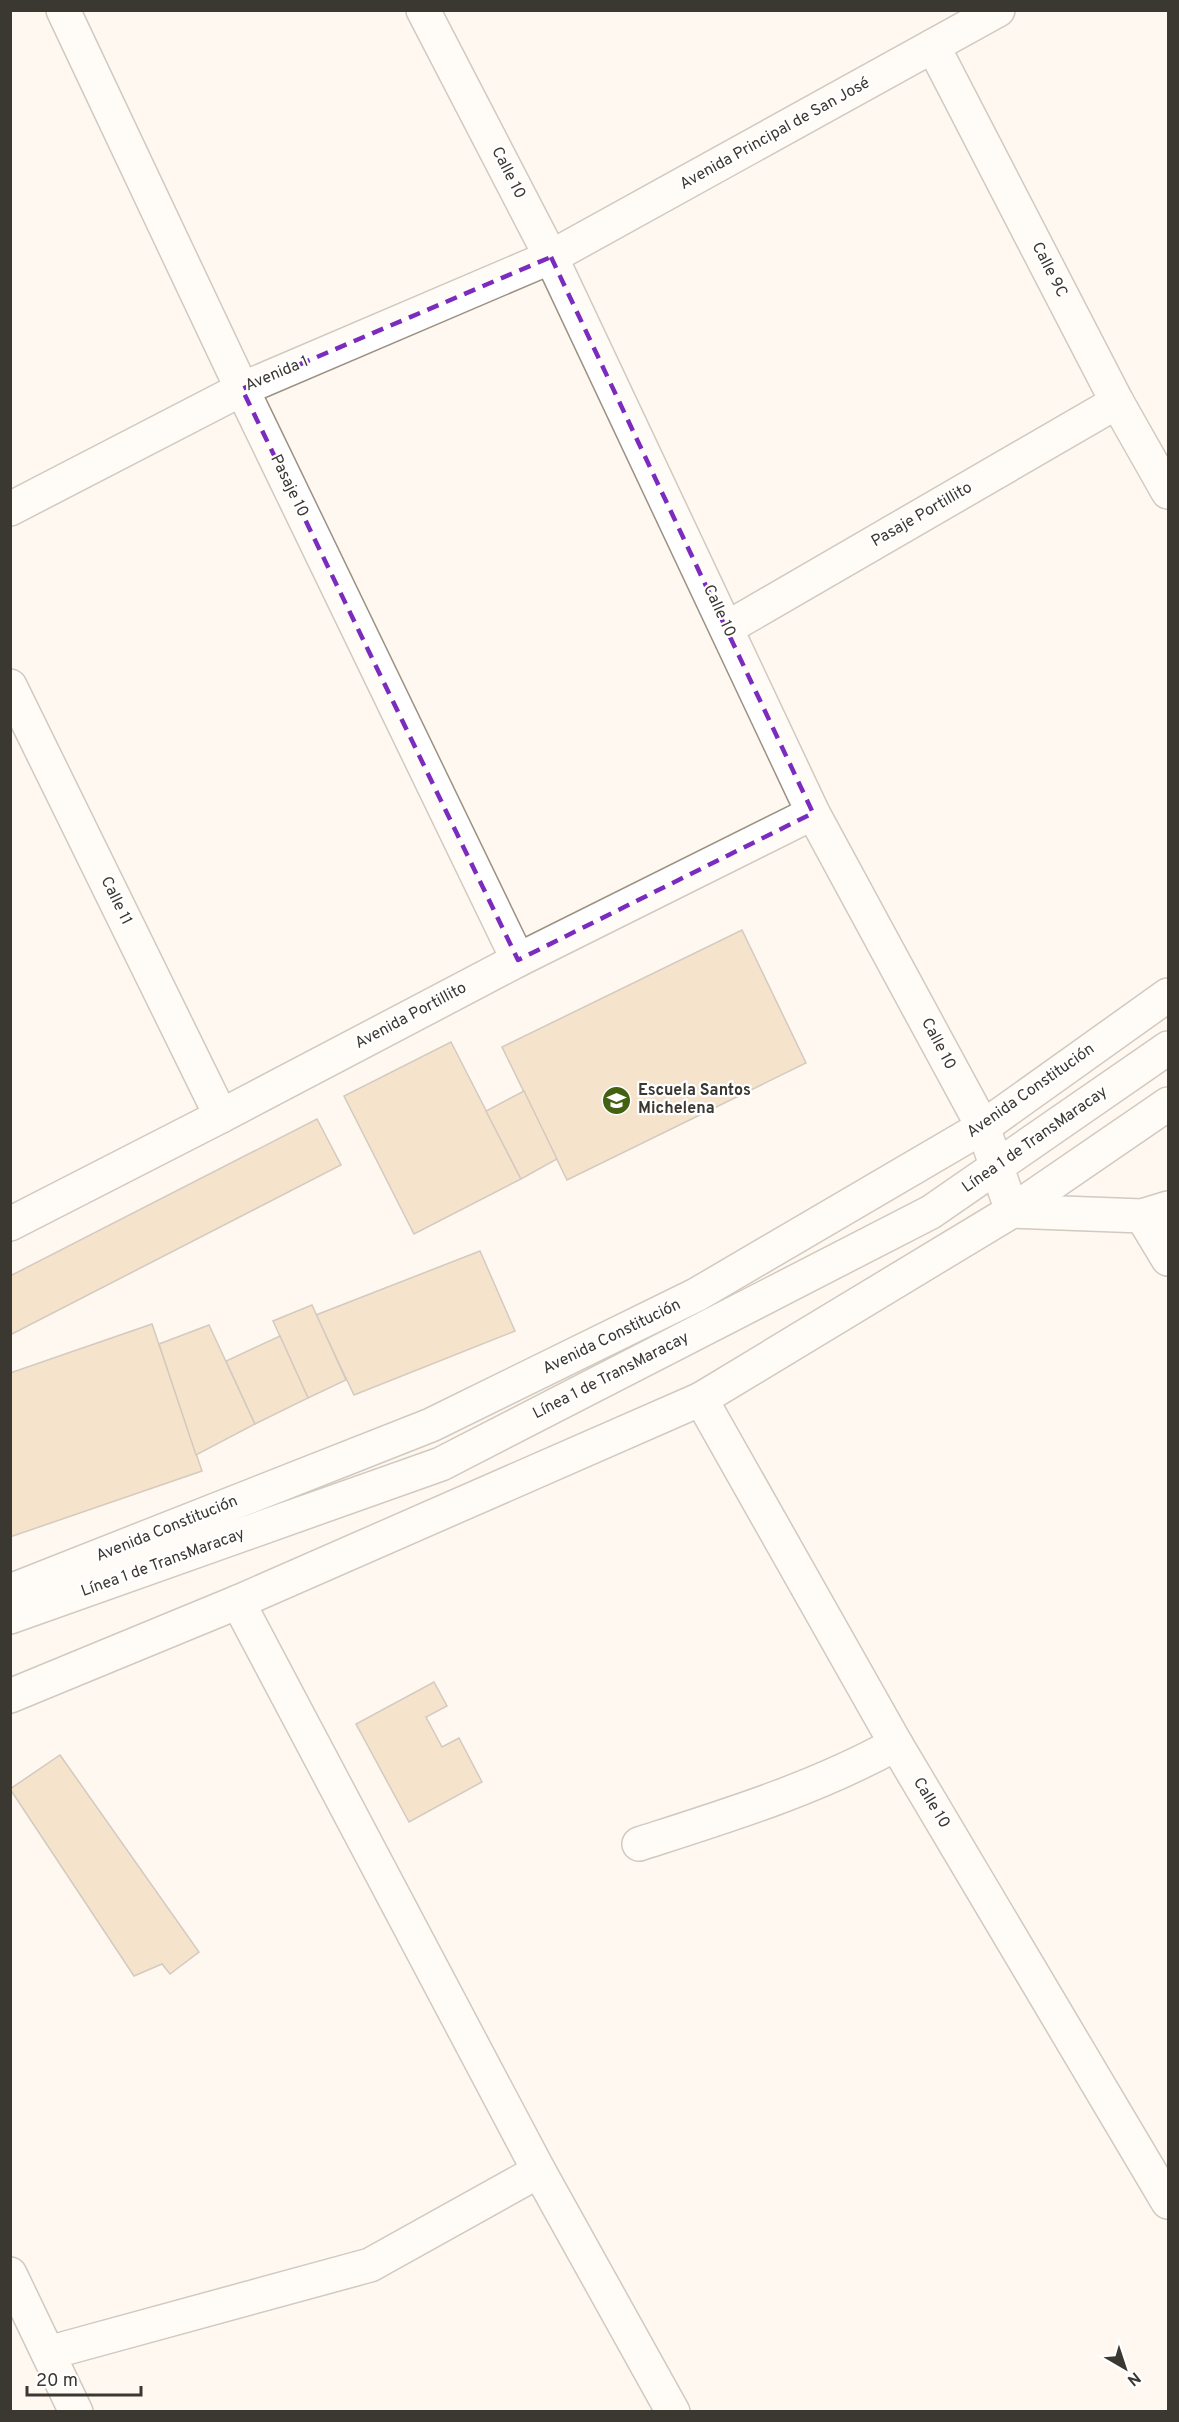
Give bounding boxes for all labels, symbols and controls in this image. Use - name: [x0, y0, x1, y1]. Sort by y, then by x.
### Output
- street label: Avenida Principal de San José: [676, 73, 874, 195]
- street label: Calle 10: [486, 144, 530, 202]
- street label: Calle 9C: [1027, 239, 1071, 301]
- street label: Avenida 1: [242, 352, 312, 396]
- street label: Pasaje 10: [265, 451, 313, 521]
- street label: Pasaje Portillito: [868, 478, 976, 552]
- street label: Calle 10: [698, 582, 740, 640]
- street label: Calle 11: [96, 873, 136, 929]
- street label: Avenida Portillito: [352, 978, 470, 1054]
- street label: Calle 10: [916, 1015, 960, 1073]
- street label: Avenida Constitución: [963, 1039, 1099, 1143]
- place label: Escuela Santos Michelena: [638, 1081, 751, 1119]
- street label: Línea 1 de TransMaracay: [959, 1082, 1111, 1198]
- school or university icon: Escuela Santos Michelena: [601, 1084, 633, 1116]
- street label: Avenida Constitución: [540, 1295, 684, 1379]
- street label: Línea 1 de TransMaracay: [530, 1328, 692, 1424]
- street label: Avenida Constitución: [93, 1491, 241, 1567]
- street label: Línea 1 de TransMaracay: [78, 1524, 248, 1602]
- street label: Calle 10: [908, 1774, 954, 1832]
- north arrow: [1095, 2338, 1155, 2398]
- scale bar: [27, 2359, 141, 2397]
- text: N: [1122, 2367, 1144, 2389]
- text: 20 m: [36, 2370, 78, 2393]

